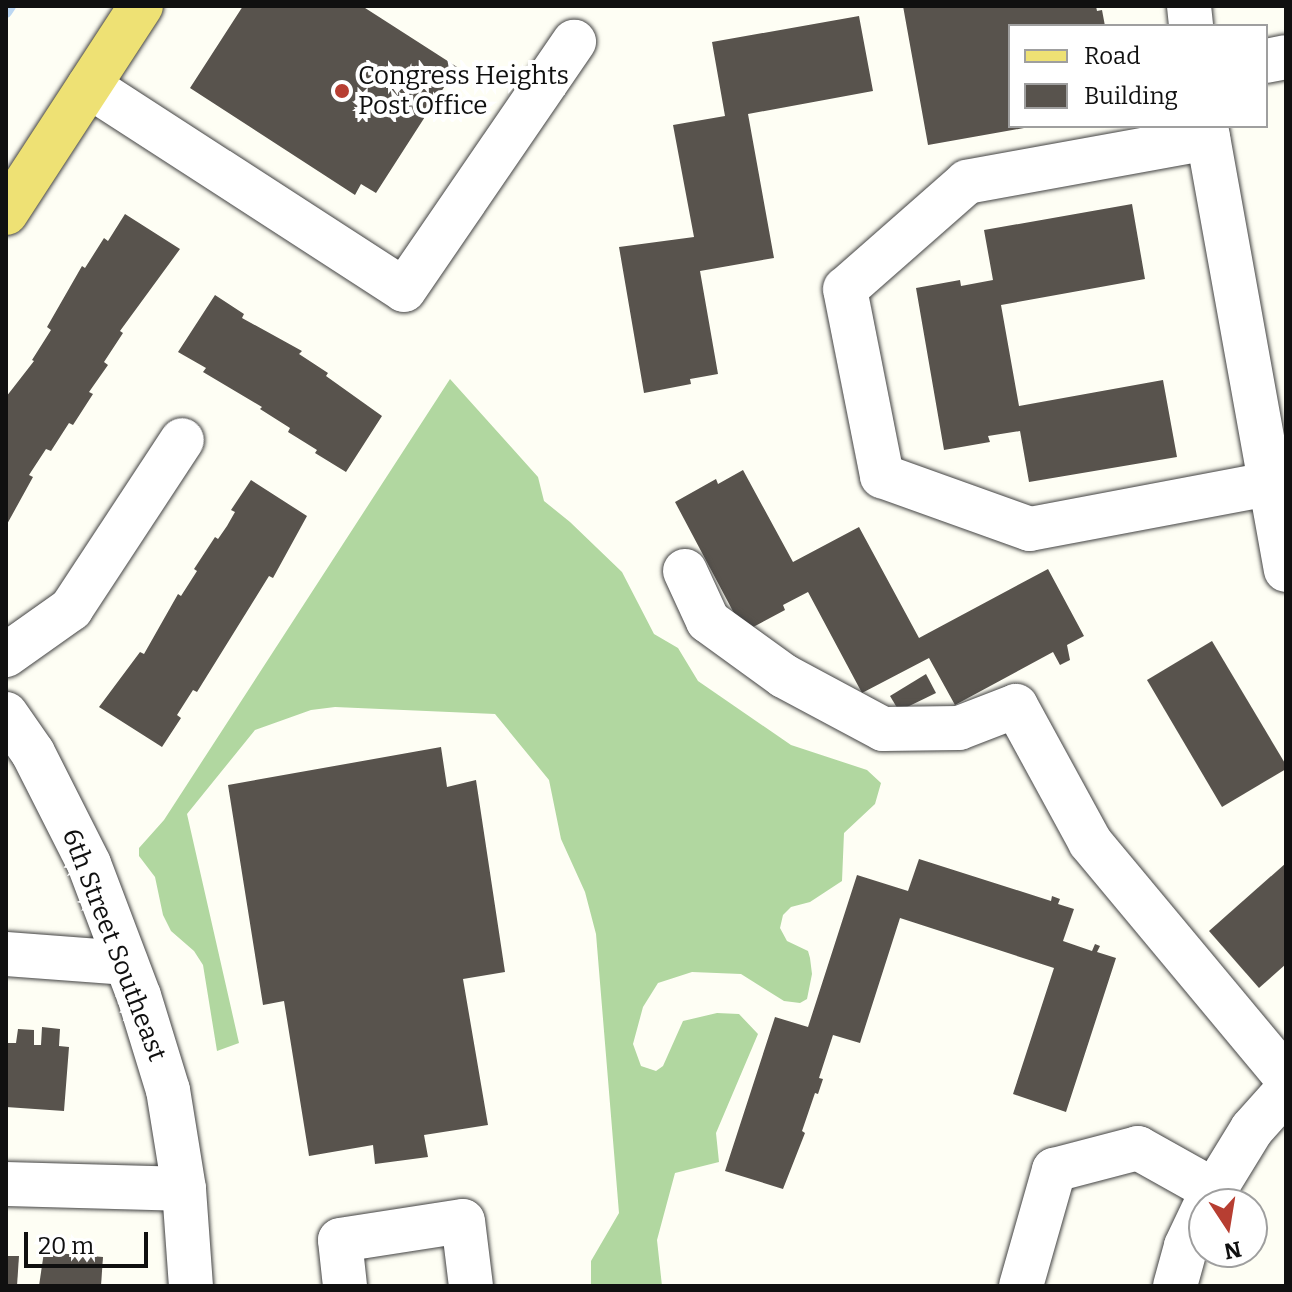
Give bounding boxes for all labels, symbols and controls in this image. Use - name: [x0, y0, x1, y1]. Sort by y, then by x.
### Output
- legend: [1008, 24, 1268, 128]
- text: Road: [1084, 42, 1140, 70]
- place label: Congress Heights Post Office: [358, 60, 569, 122]
- marker: Congress Heights Post Office: [333, 82, 351, 100]
- text: Building: [1084, 82, 1178, 110]
- street label: 6th Street Southeast: [55, 824, 173, 1066]
- north arrow: [1188, 1188, 1268, 1268]
- scale bar: [28, 1216, 152, 1266]
- text: 20 m: [38, 1232, 94, 1260]
- text: N: [1222, 1235, 1244, 1265]

